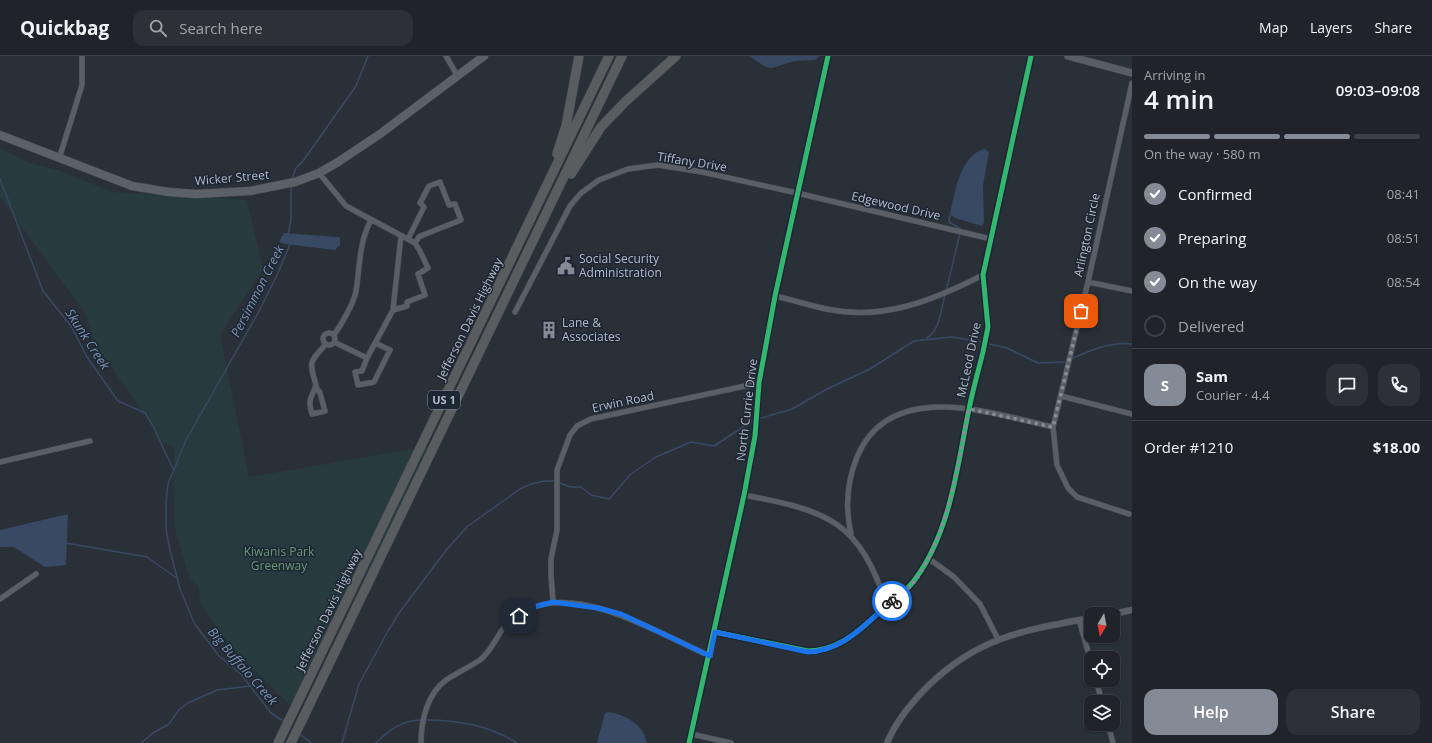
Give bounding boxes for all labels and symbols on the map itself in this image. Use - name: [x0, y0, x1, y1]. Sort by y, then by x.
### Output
- street label: Tiffany Drive: [656, 148, 728, 175]
- street label: Wicker Street: [194, 166, 270, 189]
- street label: Edgewood Drive: [850, 187, 943, 224]
- street label: Arlington Circle: [1069, 191, 1104, 278]
- water label: Persimmon Creek: [226, 241, 288, 340]
- place label: Social Security Administration: [579, 250, 662, 281]
- street label: Jefferson Davis Highway: [432, 254, 507, 384]
- public building icon: Social Security Administration: [556, 256, 576, 276]
- pin: [1064, 294, 1098, 328]
- water label: Skunk Creek: [61, 305, 115, 374]
- place label: Lane & Associates: [562, 314, 621, 345]
- building icon: Lane & Associates: [539, 320, 559, 340]
- street label: McLeod Drive: [952, 320, 985, 399]
- street label: North Currie Drive: [732, 358, 761, 462]
- street label: Erwin Road: [590, 387, 655, 416]
- road number: US 1: [428, 391, 460, 409]
- park label: Kiwanis Park Greenway: [244, 543, 315, 574]
- street label: Jefferson Davis Highway: [291, 545, 366, 675]
- courier: [872, 581, 912, 621]
- pin: [502, 599, 536, 633]
- north arrow: [1084, 607, 1120, 643]
- water label: Big Buffalo Creek: [204, 623, 282, 709]

